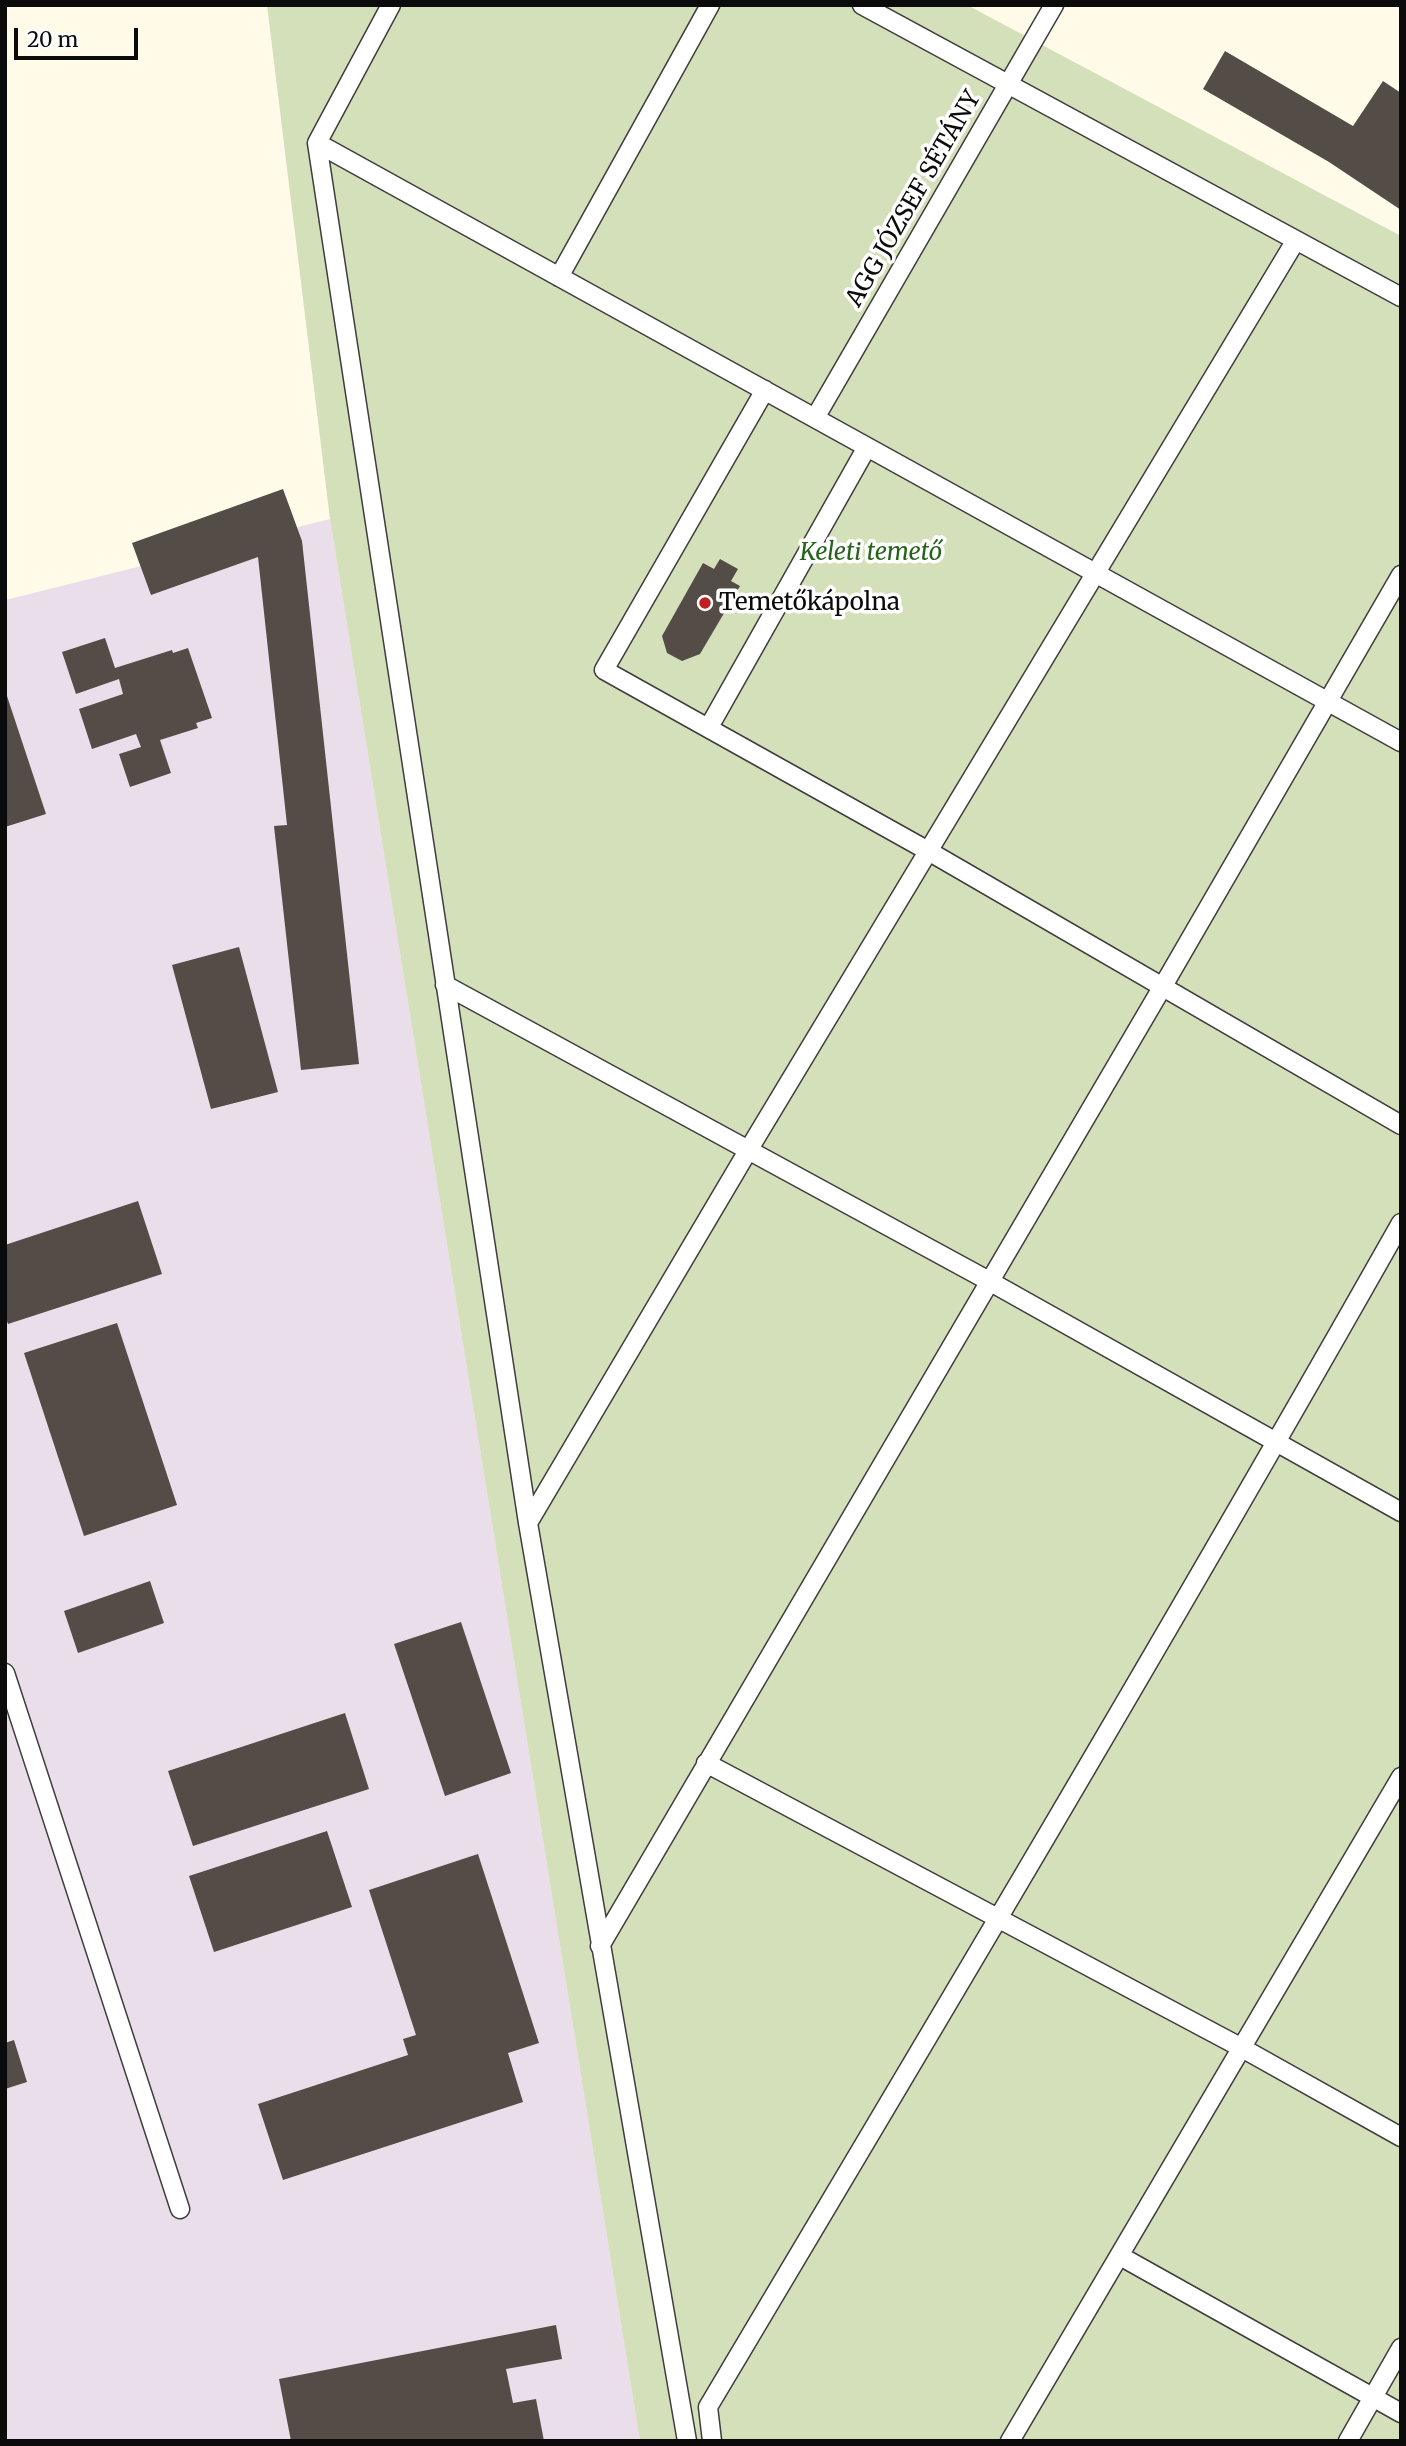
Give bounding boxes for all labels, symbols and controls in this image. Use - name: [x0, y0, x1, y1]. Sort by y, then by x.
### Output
- scale bar: [18, 14, 142, 58]
- text: 20 m: [27, 26, 78, 53]
- street label: AGG JÓZSEF SÉTÁNY: [840, 86, 988, 312]
- park label: Keleti temető: [800, 539, 942, 567]
- place label: Temetőkápolna: [719, 589, 900, 617]
- marker: Temetőkápolna: [697, 595, 713, 611]

